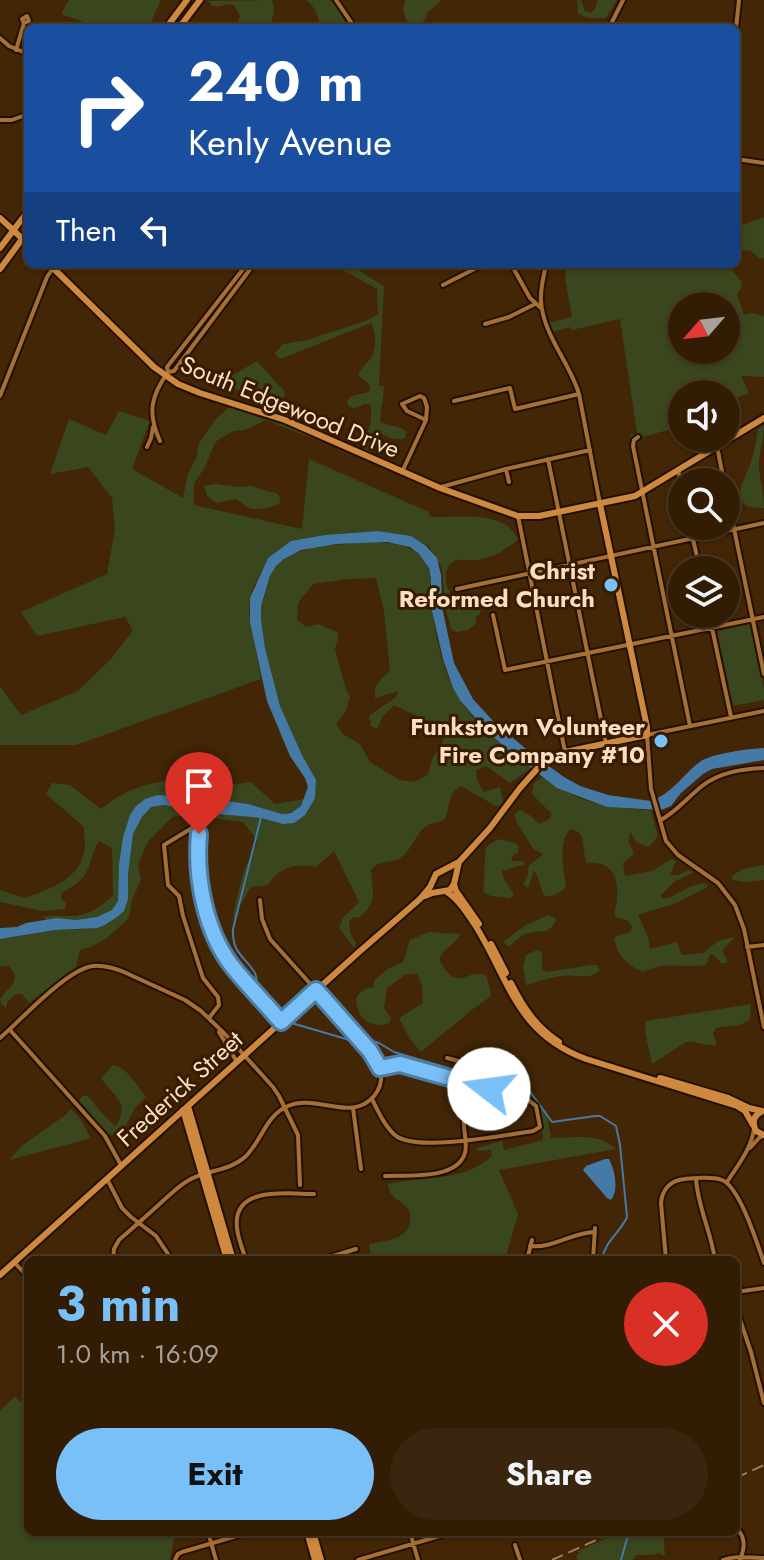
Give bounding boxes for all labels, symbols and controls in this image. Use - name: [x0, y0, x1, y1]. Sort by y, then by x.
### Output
- text: 240 m: [188, 41, 364, 122]
- icon: right: [56, 56, 160, 160]
- text: Kenly Avenue: [188, 116, 392, 168]
- icon: left: [133, 208, 177, 252]
- text: Then: [56, 209, 117, 252]
- north arrow: [668, 292, 740, 364]
- map controls: [668, 292, 740, 628]
- street label: South Edgewood Drive: [175, 347, 405, 466]
- button: sound: [668, 380, 740, 452]
- button: search: [668, 468, 740, 540]
- place label: Christ Reformed Church: [399, 553, 595, 616]
- button: layers: [668, 556, 740, 628]
- marker: Christ Reformed Church: [602, 576, 620, 594]
- place label: Funkstown Volunteer Fire Company #10: [410, 709, 645, 772]
- marker: Funkstown Volunteer Fire Company #10: [652, 732, 670, 750]
- pin: [165, 752, 233, 834]
- icon: arrive: [177, 764, 221, 808]
- street label: Frederick Street: [109, 1022, 251, 1155]
- position arrow: [447, 1047, 531, 1131]
- text: 3 min: [56, 1270, 180, 1339]
- button: close: [624, 1282, 708, 1366]
- text: 1.0 km · 16:09: [56, 1335, 219, 1373]
- button: Exit: [56, 1428, 374, 1520]
- button: Share: [390, 1428, 708, 1520]

